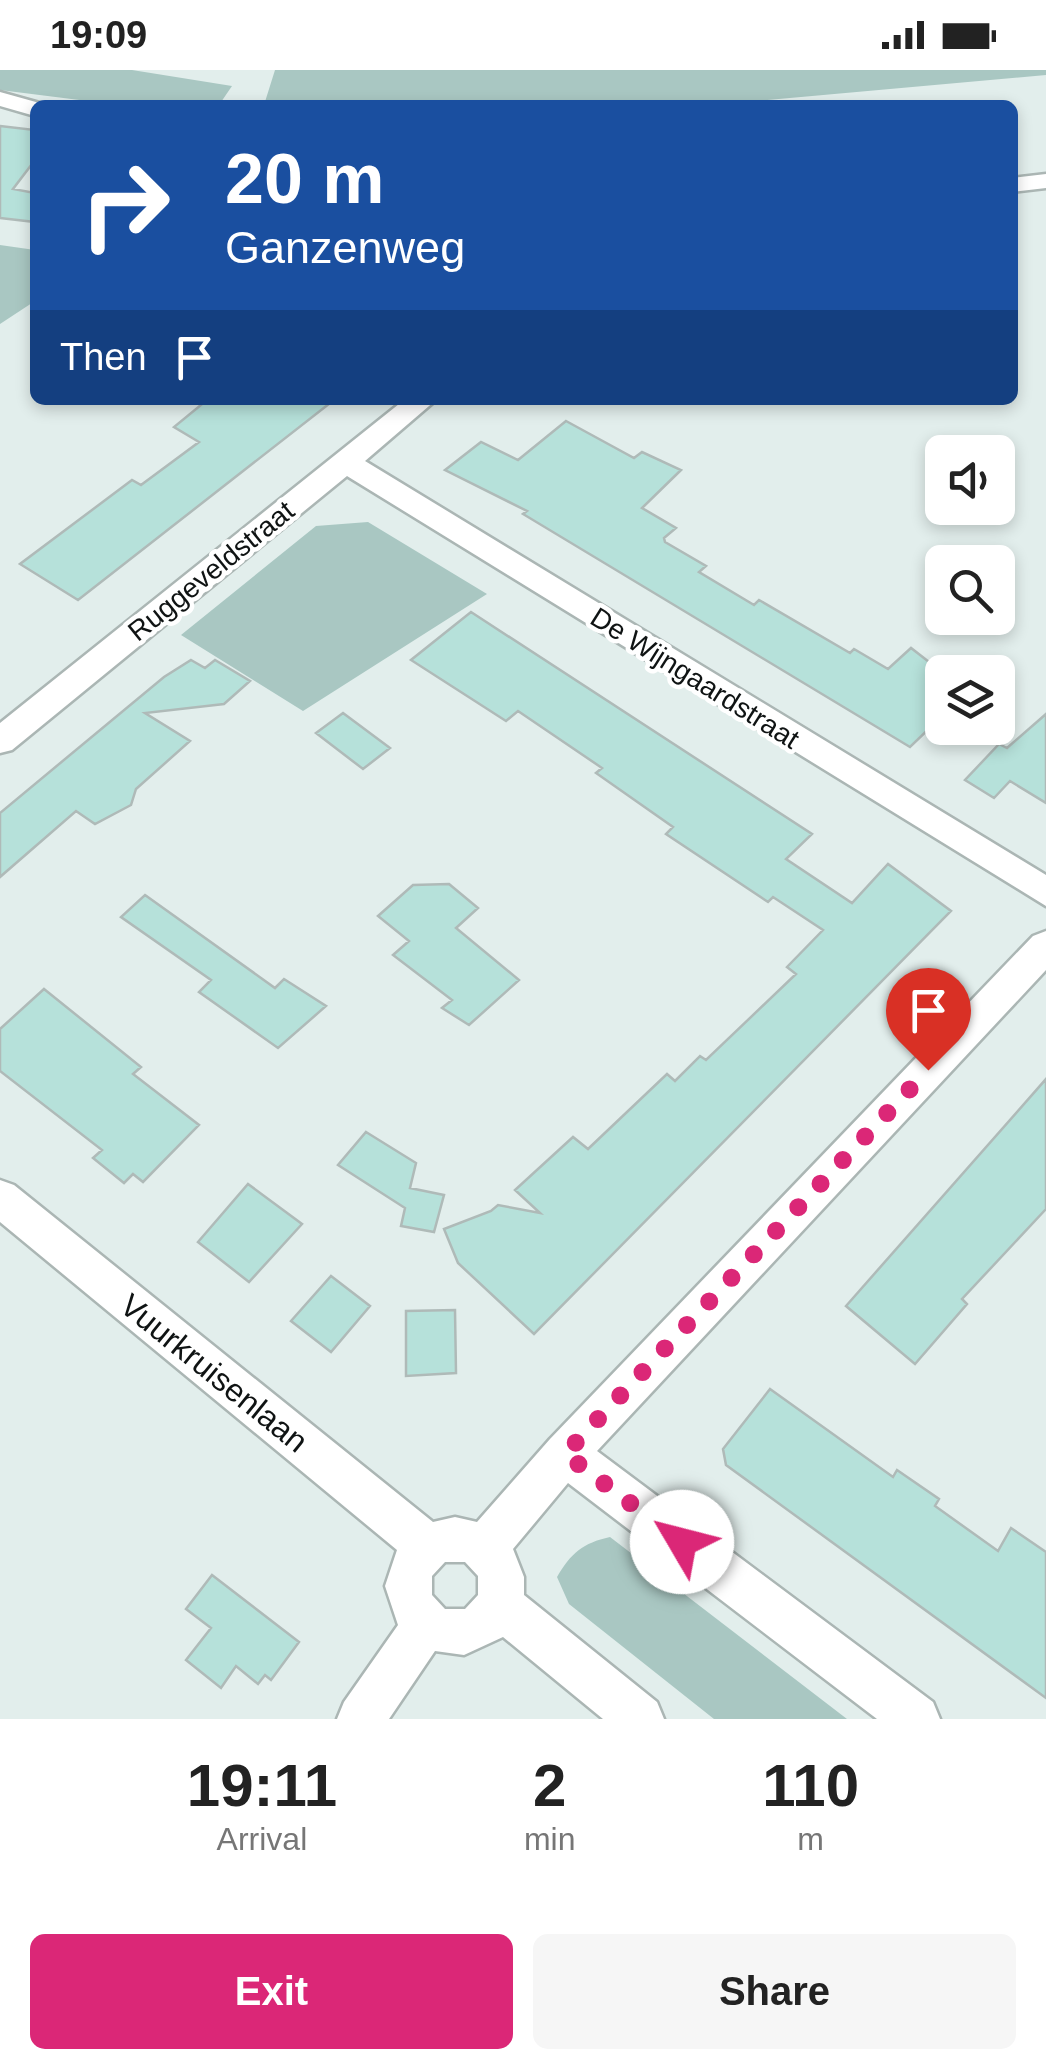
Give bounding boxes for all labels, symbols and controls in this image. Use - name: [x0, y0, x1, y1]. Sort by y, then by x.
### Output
- text: 19:09: [50, 14, 147, 56]
- icon: right: [60, 140, 190, 270]
- text: 20 m: [225, 140, 385, 218]
- text: Ganzenweg: [225, 222, 465, 273]
- icon: arrive: [167, 330, 222, 385]
- text: Then: [60, 336, 147, 378]
- map controls: [925, 435, 1015, 745]
- button: sound: [925, 435, 1015, 525]
- street label: Ruggeveldstraat: [122, 495, 300, 647]
- button: search: [925, 545, 1015, 635]
- street label: De Wijngaardstraat: [585, 601, 805, 755]
- button: layers: [925, 655, 1015, 745]
- pin: [886, 968, 971, 1071]
- icon: arrive: [901, 983, 956, 1038]
- street label: Vuurkruisenlaan: [113, 1287, 315, 1459]
- position arrow: [630, 1490, 734, 1594]
- text: 19:11: [187, 1752, 337, 1819]
- text: 2: [533, 1752, 566, 1819]
- text: 110: [762, 1752, 859, 1819]
- text: Arrival: [217, 1821, 307, 1857]
- text: min: [524, 1821, 575, 1857]
- text: m: [797, 1821, 824, 1857]
- button: Exit: [30, 1934, 513, 2049]
- button: Share: [533, 1934, 1016, 2049]

